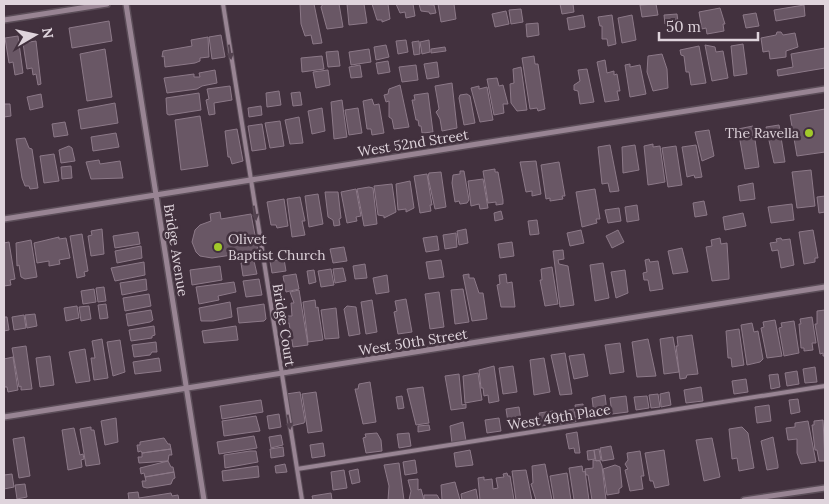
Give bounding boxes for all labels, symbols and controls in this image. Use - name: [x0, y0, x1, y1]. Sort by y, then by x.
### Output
- north arrow: [10, 10, 60, 60]
- scale bar: [659, 10, 758, 42]
- text: 50 m: [666, 17, 701, 36]
- text: N: [38, 26, 58, 40]
- one-way arrow: [227, 44, 235, 60]
- place label: The Ravella: [725, 124, 799, 142]
- street label: West 52nd Street: [356, 125, 470, 161]
- marker: The Ravella: [803, 127, 815, 139]
- street label: Bridge Avenue: [160, 202, 192, 298]
- one-way arrow: [252, 205, 260, 221]
- place label: Olivet Baptist Church: [228, 230, 326, 264]
- marker: Olivet Baptist Church: [212, 241, 224, 253]
- street label: Bridge Court: [269, 282, 300, 368]
- street label: West 50th Street: [357, 324, 469, 359]
- street label: West 49th Place: [506, 400, 612, 434]
- one-way arrow: [285, 415, 293, 431]

